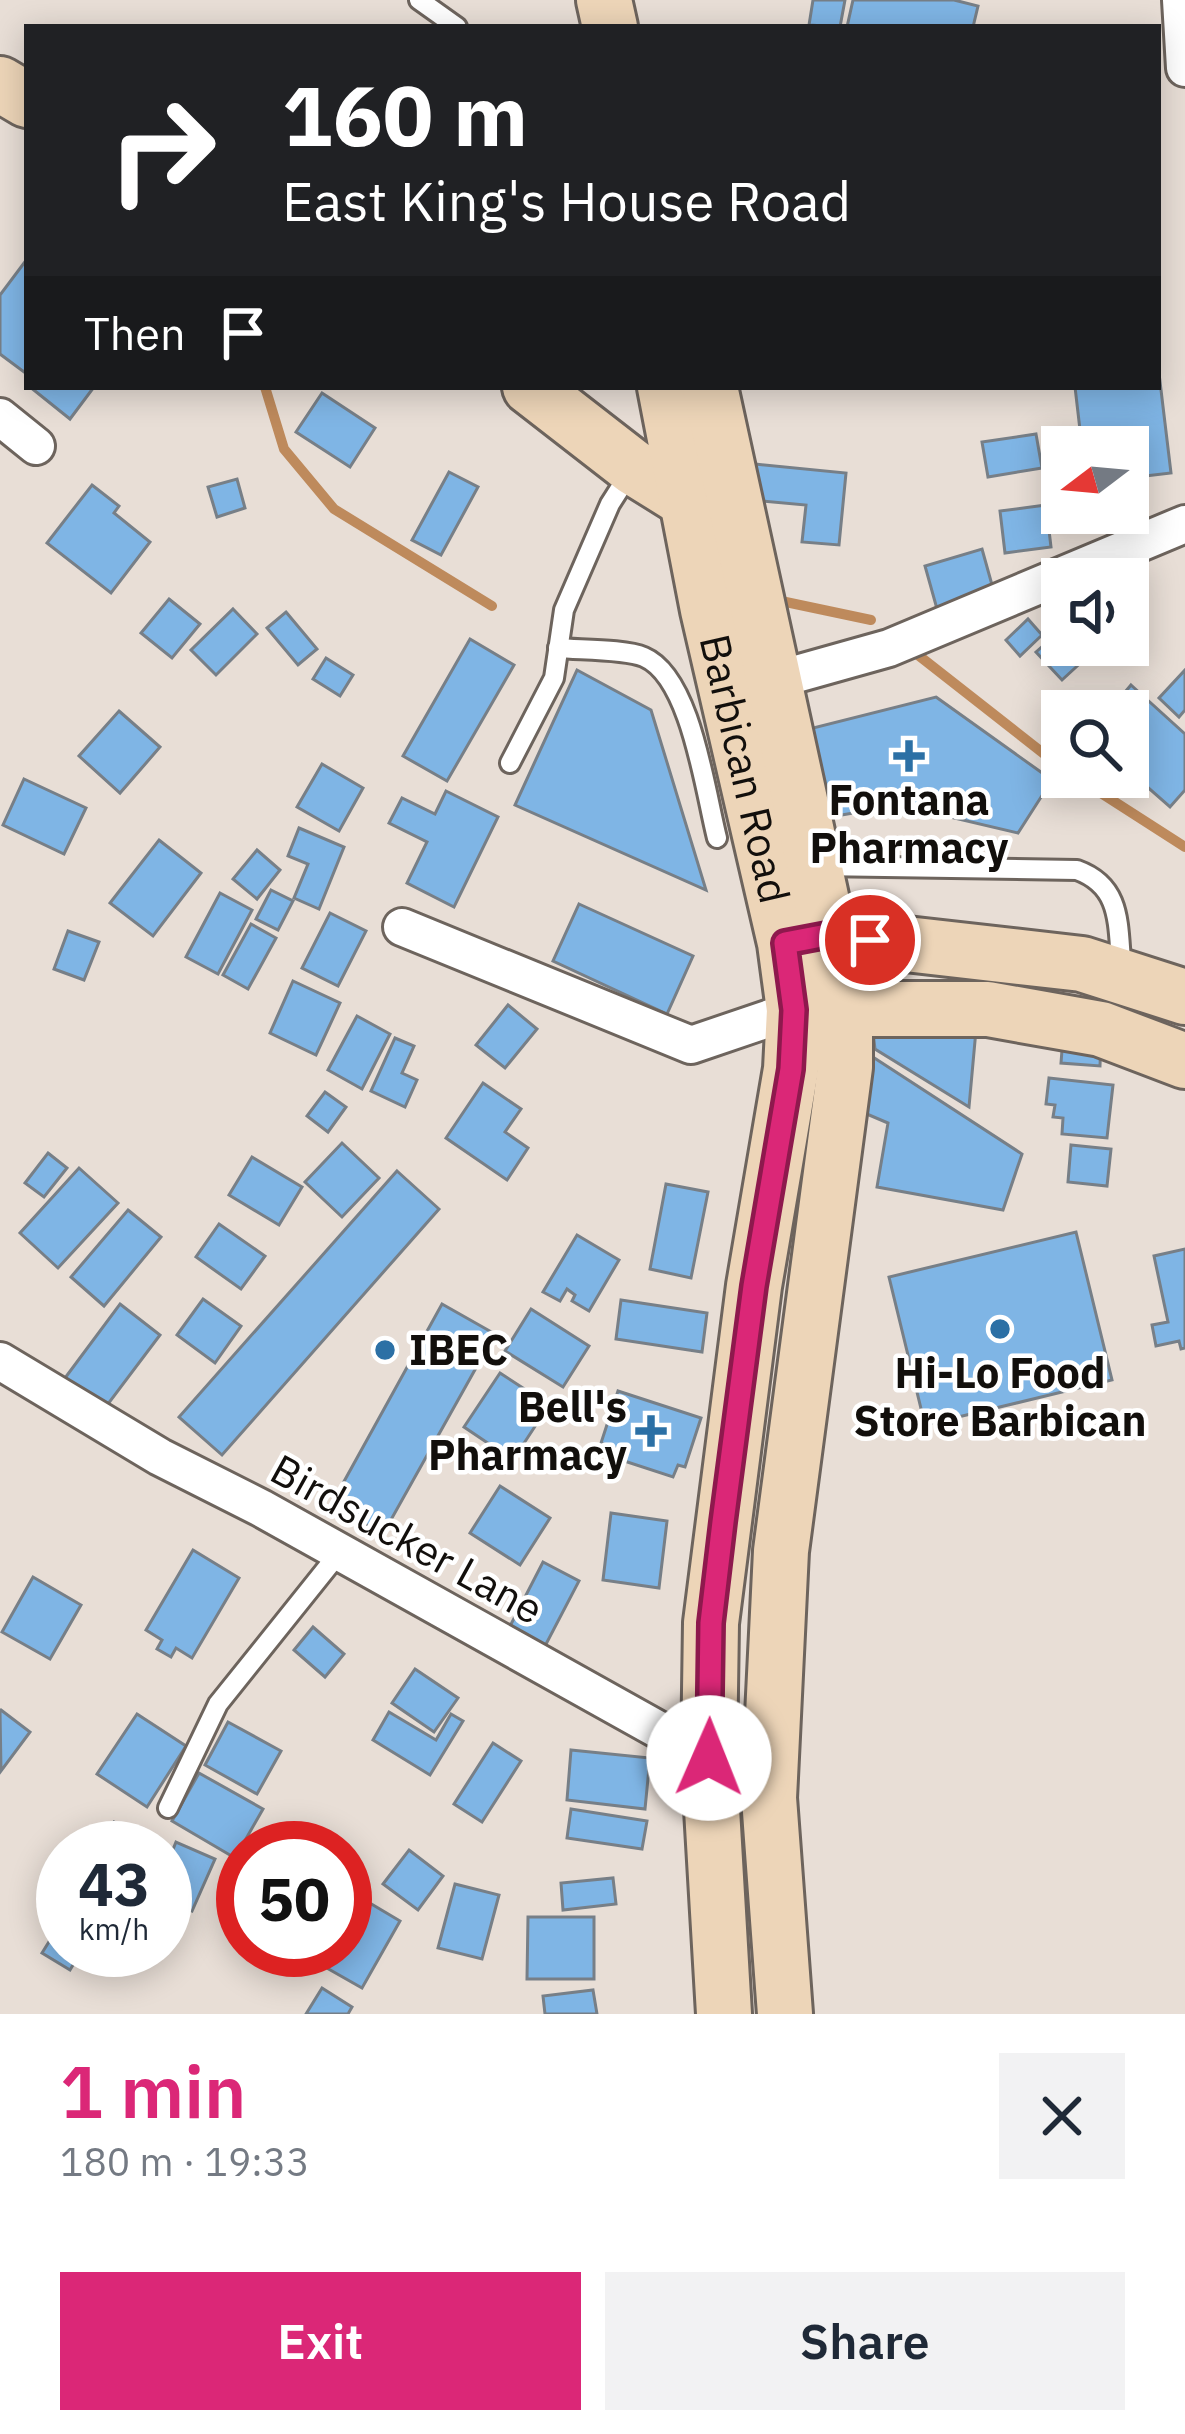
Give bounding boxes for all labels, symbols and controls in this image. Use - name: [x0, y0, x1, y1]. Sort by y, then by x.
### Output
- text: 160 m: [282, 60, 528, 169]
- icon: right: [84, 72, 240, 228]
- text: East King's House Road: [282, 166, 851, 236]
- icon: arrive: [210, 300, 276, 366]
- text: Then: [84, 304, 186, 362]
- north arrow: [1041, 426, 1149, 534]
- map controls: [1041, 426, 1149, 798]
- button: sound: [1041, 558, 1149, 666]
- street label: Barbican Road: [688, 629, 803, 908]
- button: search: [1041, 690, 1149, 798]
- marker: Fontana Pharmacy: [896, 743, 922, 769]
- place label: Fontana Pharmacy: [809, 772, 1009, 875]
- pin: [819, 889, 921, 991]
- icon: arrive: [837, 907, 903, 973]
- marker: Hi-Lo Food Store Barbican: [987, 1316, 1013, 1342]
- place label: IBEC: [409, 1322, 508, 1377]
- marker: IBEC: [372, 1337, 398, 1363]
- place label: Hi-Lo Food Store Barbican: [854, 1345, 1146, 1448]
- place label: Bell's Pharmacy: [428, 1379, 628, 1482]
- marker: Bell's Pharmacy: [638, 1418, 664, 1444]
- street label: Birdsucker Lane: [261, 1441, 553, 1636]
- position arrow: [646, 1695, 772, 1821]
- speed limit sign: 50: [216, 1821, 372, 1977]
- text: 43: [78, 1844, 150, 1923]
- text: km/h: [79, 1909, 149, 1948]
- text: 1 min: [60, 2044, 246, 2138]
- button: close: [999, 2053, 1125, 2179]
- text: 180 m · 19:33: [60, 2136, 310, 2187]
- button: Exit: [60, 2272, 581, 2410]
- button: Share: [605, 2272, 1125, 2410]

